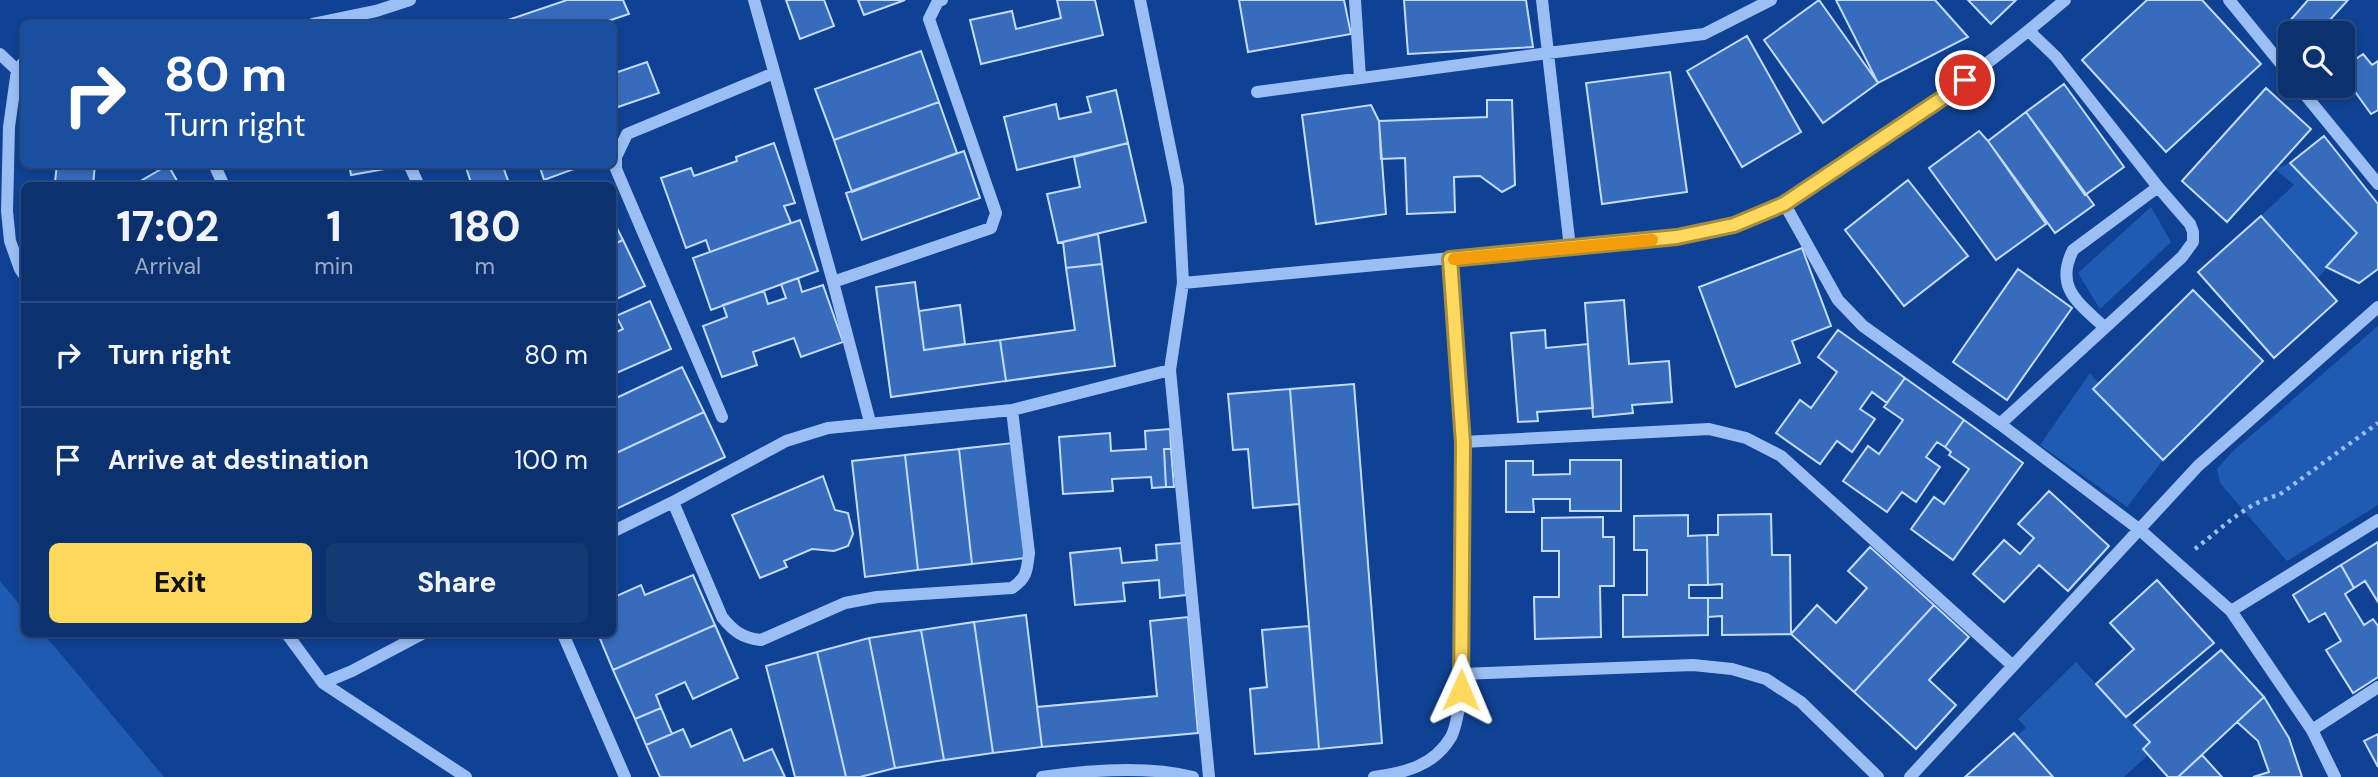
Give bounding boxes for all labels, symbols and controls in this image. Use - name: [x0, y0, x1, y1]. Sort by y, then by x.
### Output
- map controls: [2278, 21, 2355, 98]
- button: search: [2278, 21, 2355, 98]
- text: 80 m: [164, 42, 287, 106]
- icon: right: [49, 49, 140, 140]
- pin: [1935, 50, 1995, 110]
- icon: arrive: [1946, 61, 1984, 99]
- text: Turn right: [164, 104, 306, 146]
- text: 17:02: [116, 199, 219, 254]
- text: 1: [326, 199, 342, 254]
- text: 180: [449, 199, 521, 254]
- text: Arrival: [134, 251, 201, 281]
- text: min: [314, 251, 354, 281]
- text: m: [475, 251, 495, 281]
- icon: right: [49, 336, 87, 374]
- text: Turn right: [108, 338, 232, 372]
- text: 80 m: [524, 338, 588, 372]
- icon: arrive: [49, 441, 87, 479]
- text: Arrive at destination: [108, 443, 369, 477]
- text: 100 m: [514, 443, 588, 477]
- button: Exit: [49, 543, 312, 623]
- button: Share: [326, 543, 588, 623]
- position arrow: [1424, 653, 1498, 727]

